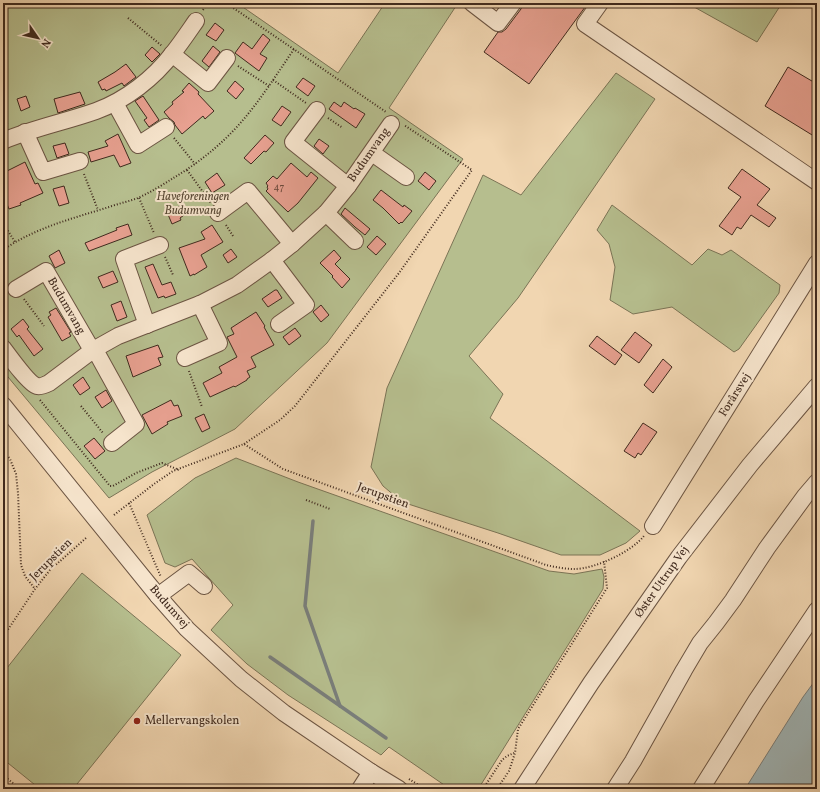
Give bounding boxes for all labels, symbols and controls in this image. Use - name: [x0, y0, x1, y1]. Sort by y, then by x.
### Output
- north arrow: [18, 18, 58, 58]
- text: N: [37, 35, 54, 50]
- street label: Budumvang: [344, 124, 394, 186]
- house number: 47: [274, 180, 285, 194]
- park label: Haveforeningen Budumvang: [156, 189, 230, 219]
- street label: Budumvang: [43, 274, 89, 338]
- street label: Forårsvej: [715, 370, 755, 420]
- street label: Jerupstien: [355, 479, 411, 513]
- street label: Jerupstien: [26, 535, 76, 585]
- street label: Øster Uttrup Vej: [631, 543, 693, 621]
- street label: Budumvej: [145, 582, 193, 632]
- place label: Mellervangskolen: [145, 713, 239, 729]
- marker: Mellervangskolen: [132, 716, 142, 726]

